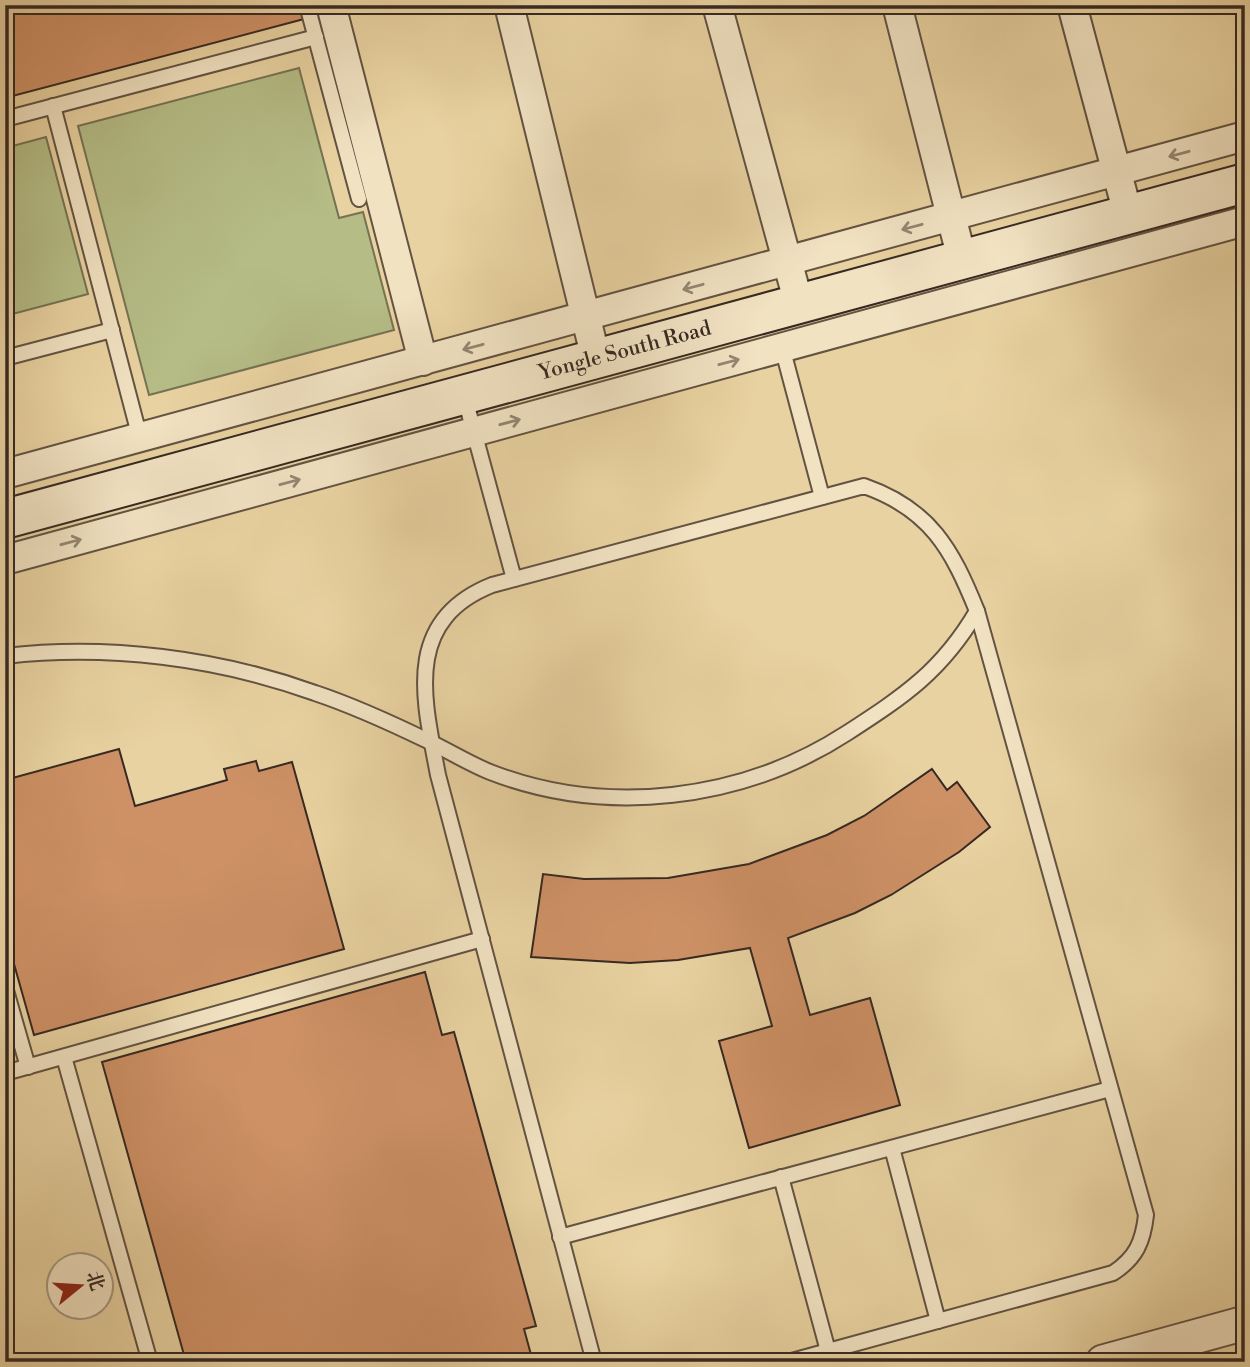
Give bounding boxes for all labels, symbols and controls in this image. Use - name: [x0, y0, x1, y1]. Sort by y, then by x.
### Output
- one-way arrow: [1168, 148, 1191, 161]
- one-way arrow: [901, 221, 924, 234]
- one-way arrow: [682, 281, 705, 294]
- street label: Yongle South Road: [535, 315, 714, 387]
- one-way arrow: [463, 341, 485, 354]
- one-way arrow: [718, 354, 740, 367]
- one-way arrow: [499, 414, 521, 427]
- one-way arrow: [279, 475, 301, 488]
- one-way arrow: [59, 535, 82, 548]
- north arrow: [46, 1252, 116, 1322]
- text: 北: [81, 1268, 110, 1294]

